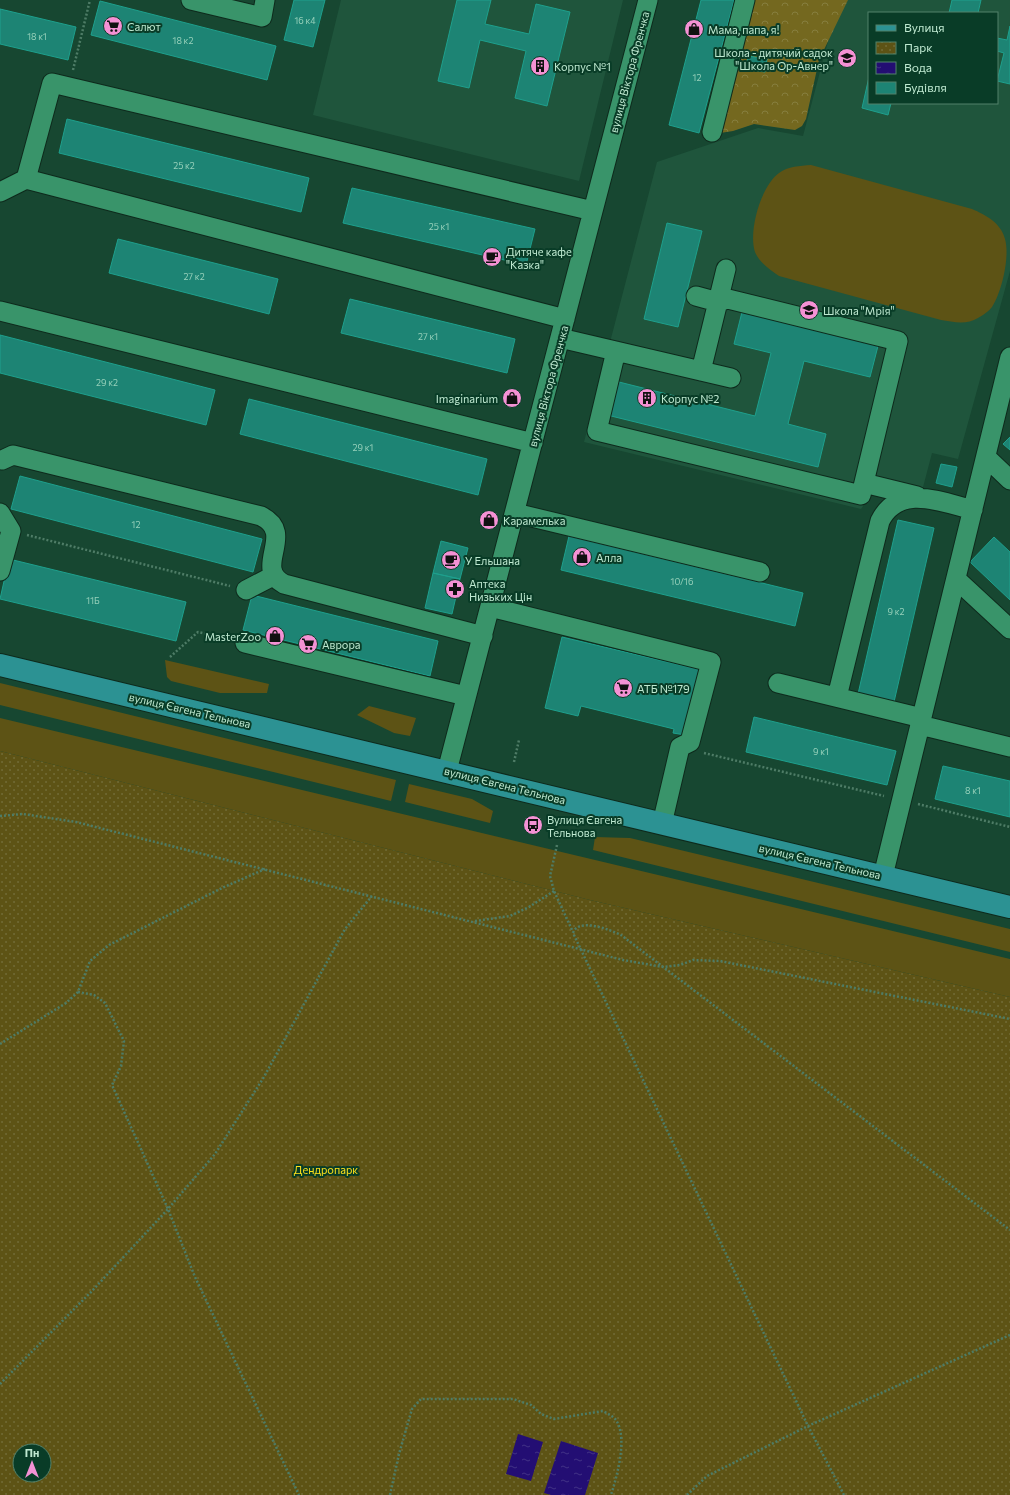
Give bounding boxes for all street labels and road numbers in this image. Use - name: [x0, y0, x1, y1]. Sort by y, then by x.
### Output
- street label: вулиця Віктора Френчка: [607, 10, 651, 134]
- street label: вулиця Віктора Френчка: [526, 324, 570, 448]
- street label: вулиця Євгена Тельнова: [128, 690, 252, 730]
- street label: вулиця Євгена Тельнова: [443, 764, 567, 806]
- street label: вулиця Євгена Тельнова: [758, 841, 882, 881]

